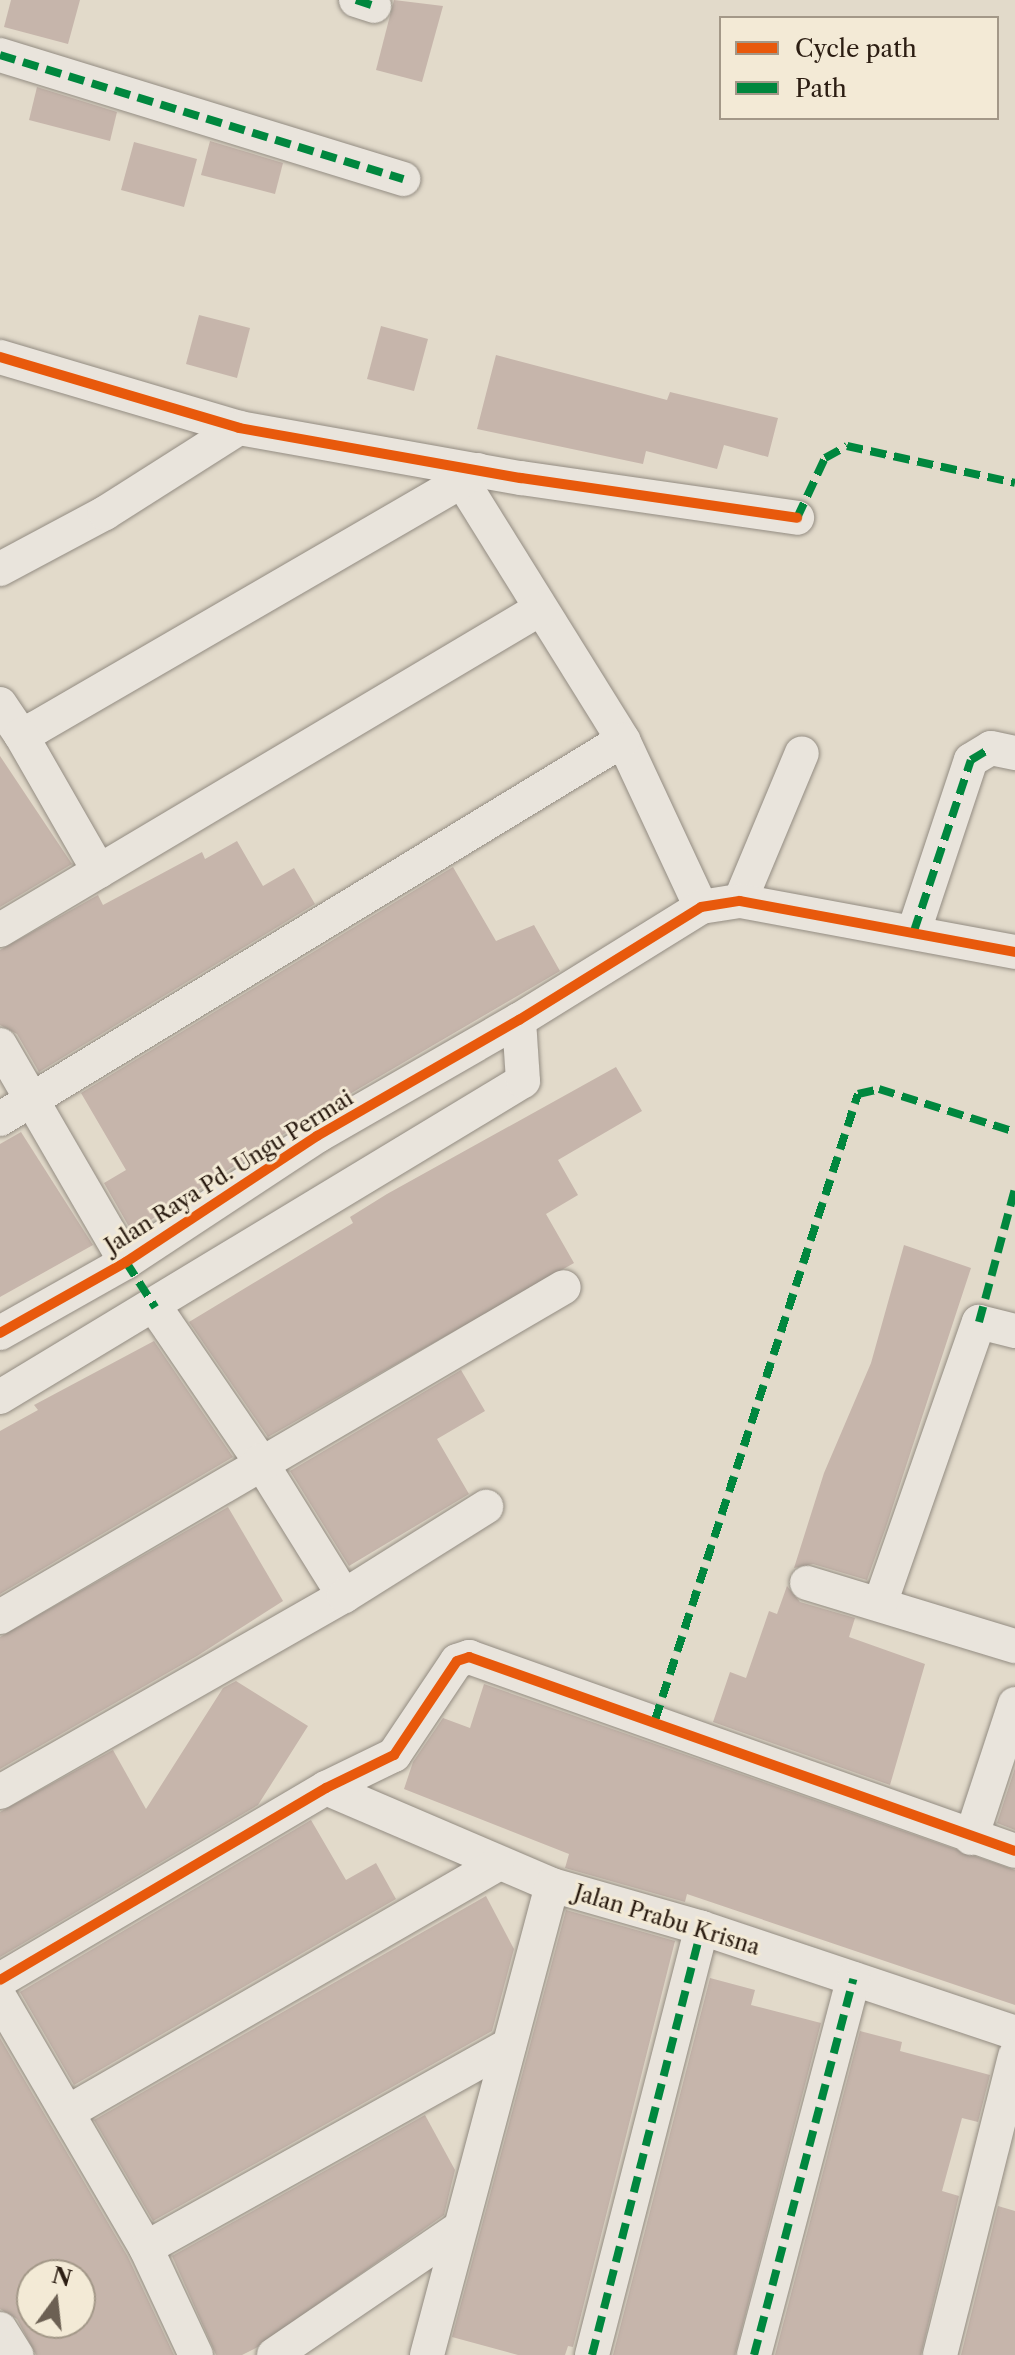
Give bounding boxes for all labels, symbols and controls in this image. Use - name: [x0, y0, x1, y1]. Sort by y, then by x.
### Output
- legend: [719, 16, 999, 120]
- text: Cycle path: [795, 34, 917, 63]
- text: Path: [795, 74, 847, 103]
- street label: Jalan Raya Pd. Ungu Permai: [100, 1085, 358, 1259]
- street label: Jalan Prabu Krisna: [571, 1879, 763, 1961]
- north arrow: [16, 2259, 96, 2339]
- text: N: [49, 2262, 75, 2293]

